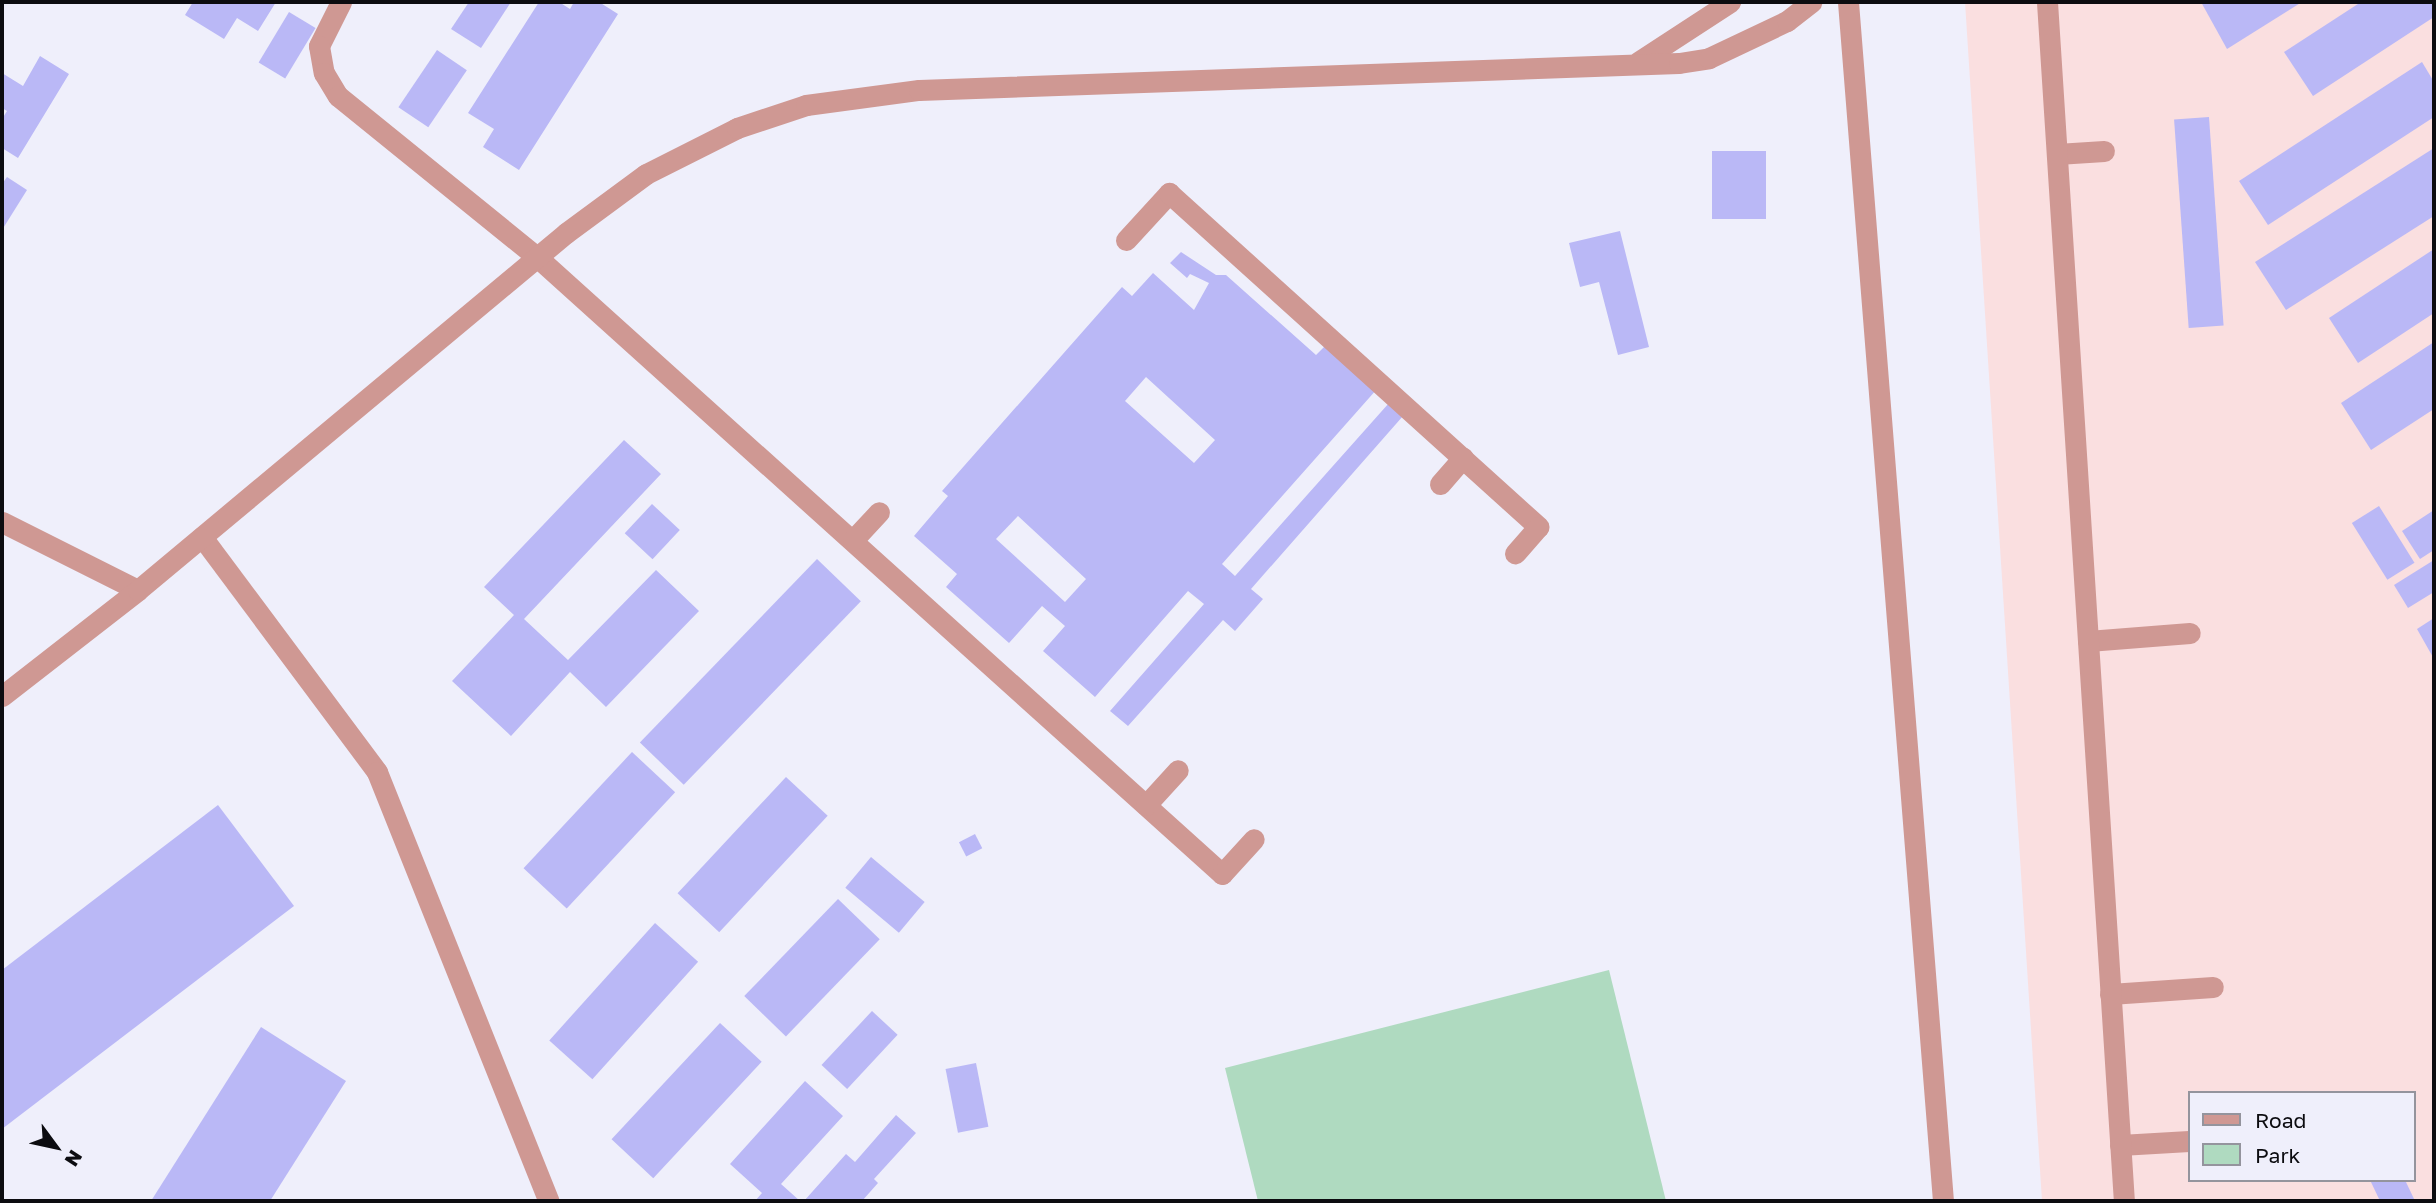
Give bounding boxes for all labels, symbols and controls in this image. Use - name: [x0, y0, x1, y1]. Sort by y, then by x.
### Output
- legend: [2188, 1091, 2415, 1182]
- text: Road: [2255, 1107, 2306, 1133]
- north arrow: [21, 1112, 91, 1182]
- text: Park: [2255, 1142, 2300, 1168]
- text: N: [60, 1146, 88, 1171]

